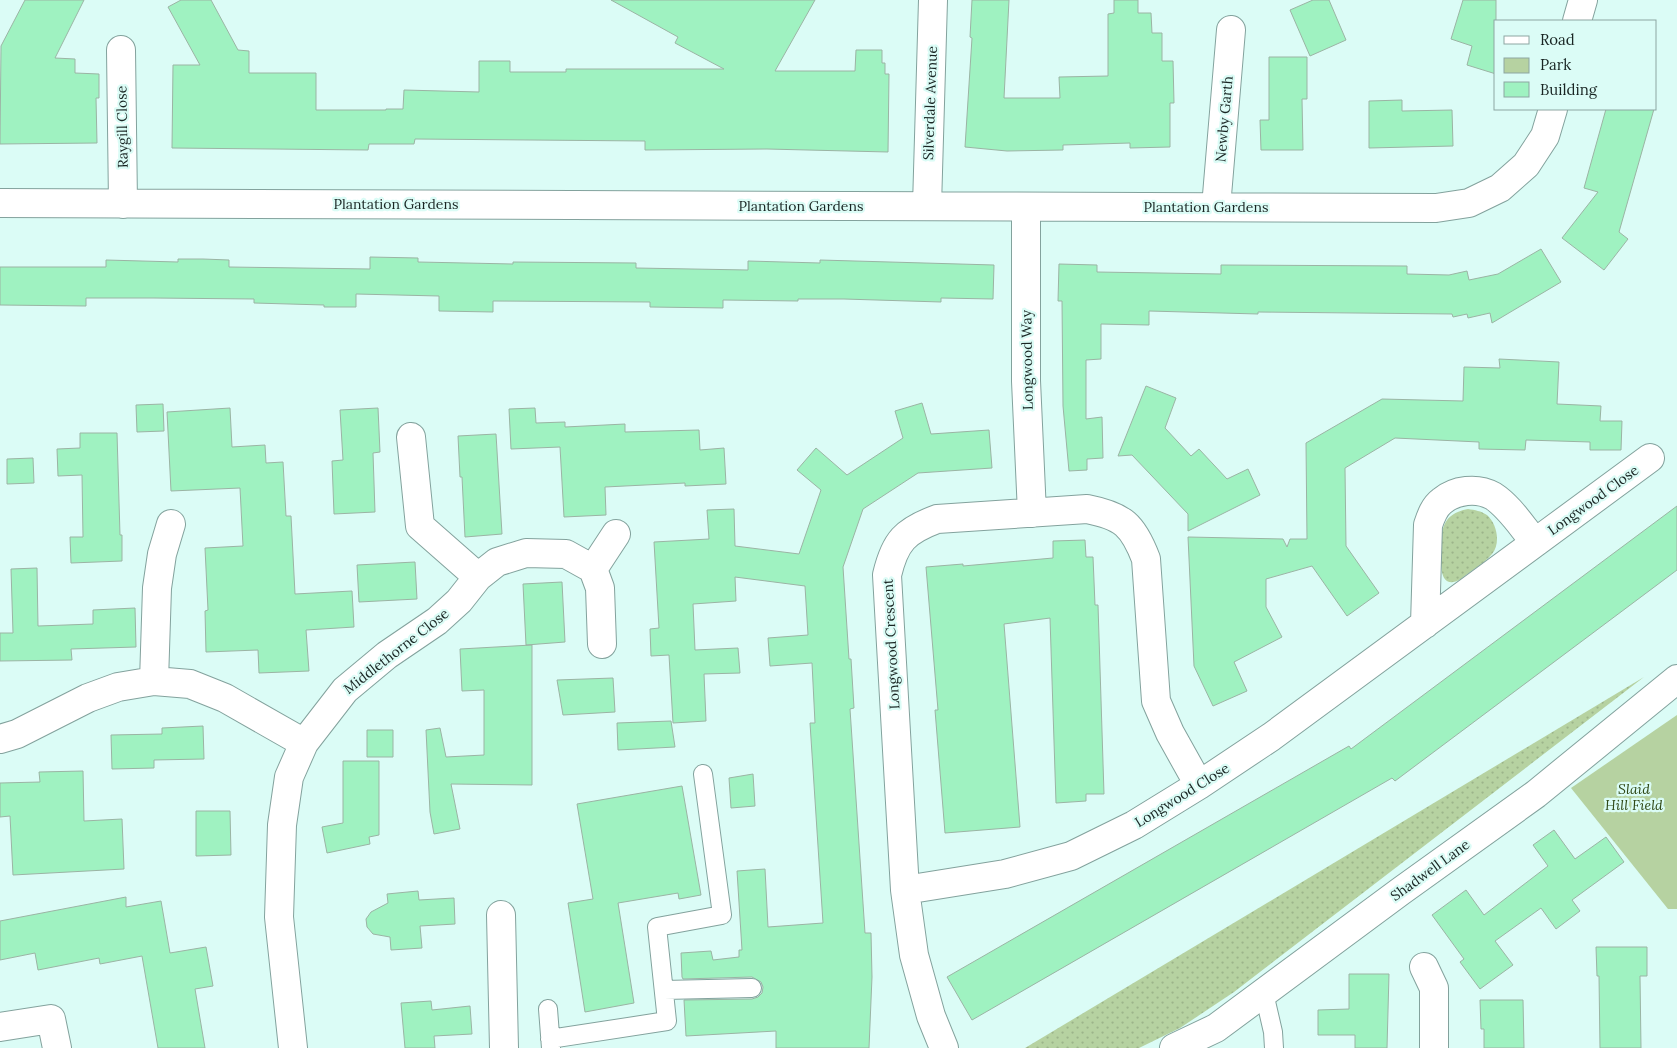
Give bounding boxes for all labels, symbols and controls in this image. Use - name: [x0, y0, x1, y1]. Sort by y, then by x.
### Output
- legend: [1494, 20, 1657, 110]
- text: Road: [1540, 30, 1575, 49]
- street label: Silverdale Avenue: [919, 45, 941, 160]
- text: Park: [1540, 55, 1571, 74]
- street label: Newby Garth: [1211, 75, 1237, 163]
- text: Building: [1540, 80, 1598, 99]
- street label: Raygill Close: [112, 85, 132, 168]
- street label: Plantation Gardens: [334, 195, 458, 213]
- street label: Plantation Gardens: [739, 197, 863, 215]
- street label: Plantation Gardens: [1144, 198, 1268, 216]
- street label: Longwood Way: [1017, 309, 1037, 410]
- street label: Longwood Close: [1544, 461, 1642, 539]
- street label: Longwood Crescent: [879, 578, 903, 710]
- street label: Middlethorne Close: [340, 604, 452, 698]
- street label: Longwood Close: [1131, 759, 1233, 831]
- park label: Slaid Hill Field: [1605, 780, 1663, 814]
- street label: Shadwell Lane: [1387, 835, 1473, 905]

